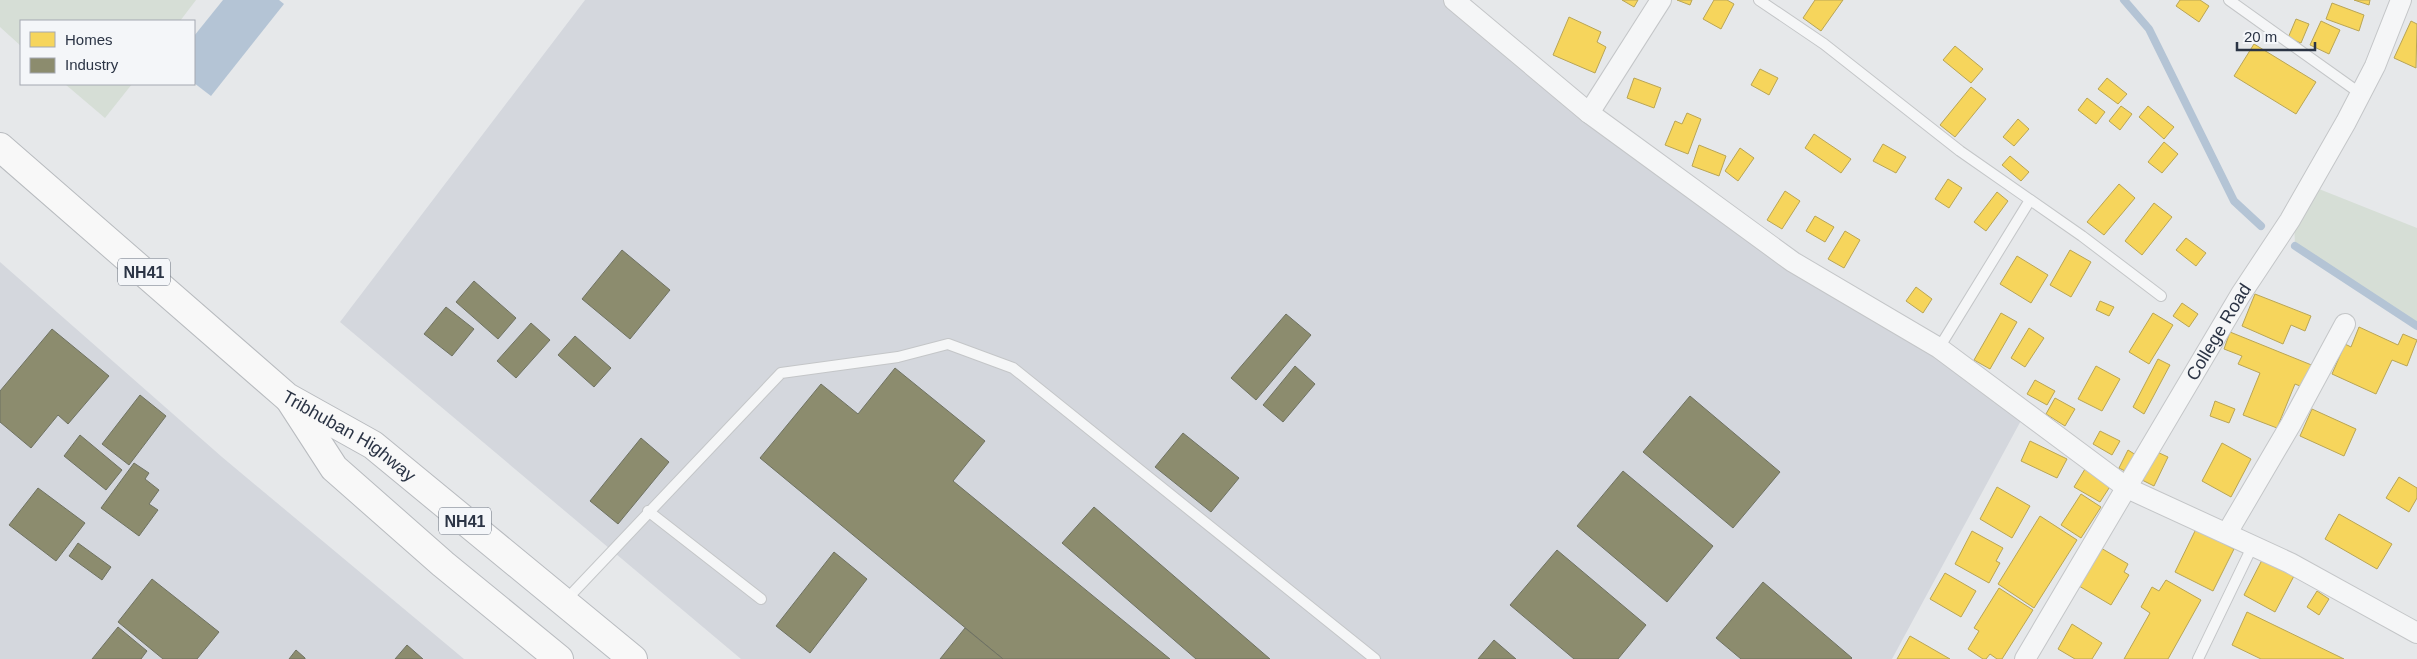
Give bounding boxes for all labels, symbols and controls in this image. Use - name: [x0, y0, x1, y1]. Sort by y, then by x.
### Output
- legend: [20, 20, 195, 85]
- scale bar: [2237, 20, 2314, 52]
- text: 20 m: [2244, 28, 2277, 45]
- text: Homes: [65, 31, 113, 48]
- text: Industry: [65, 56, 119, 73]
- road number: NH41: [118, 258, 170, 286]
- street label: College Road: [2182, 280, 2255, 384]
- street label: Tribhuban Highway: [279, 386, 420, 486]
- road number: NH41: [439, 508, 491, 534]

